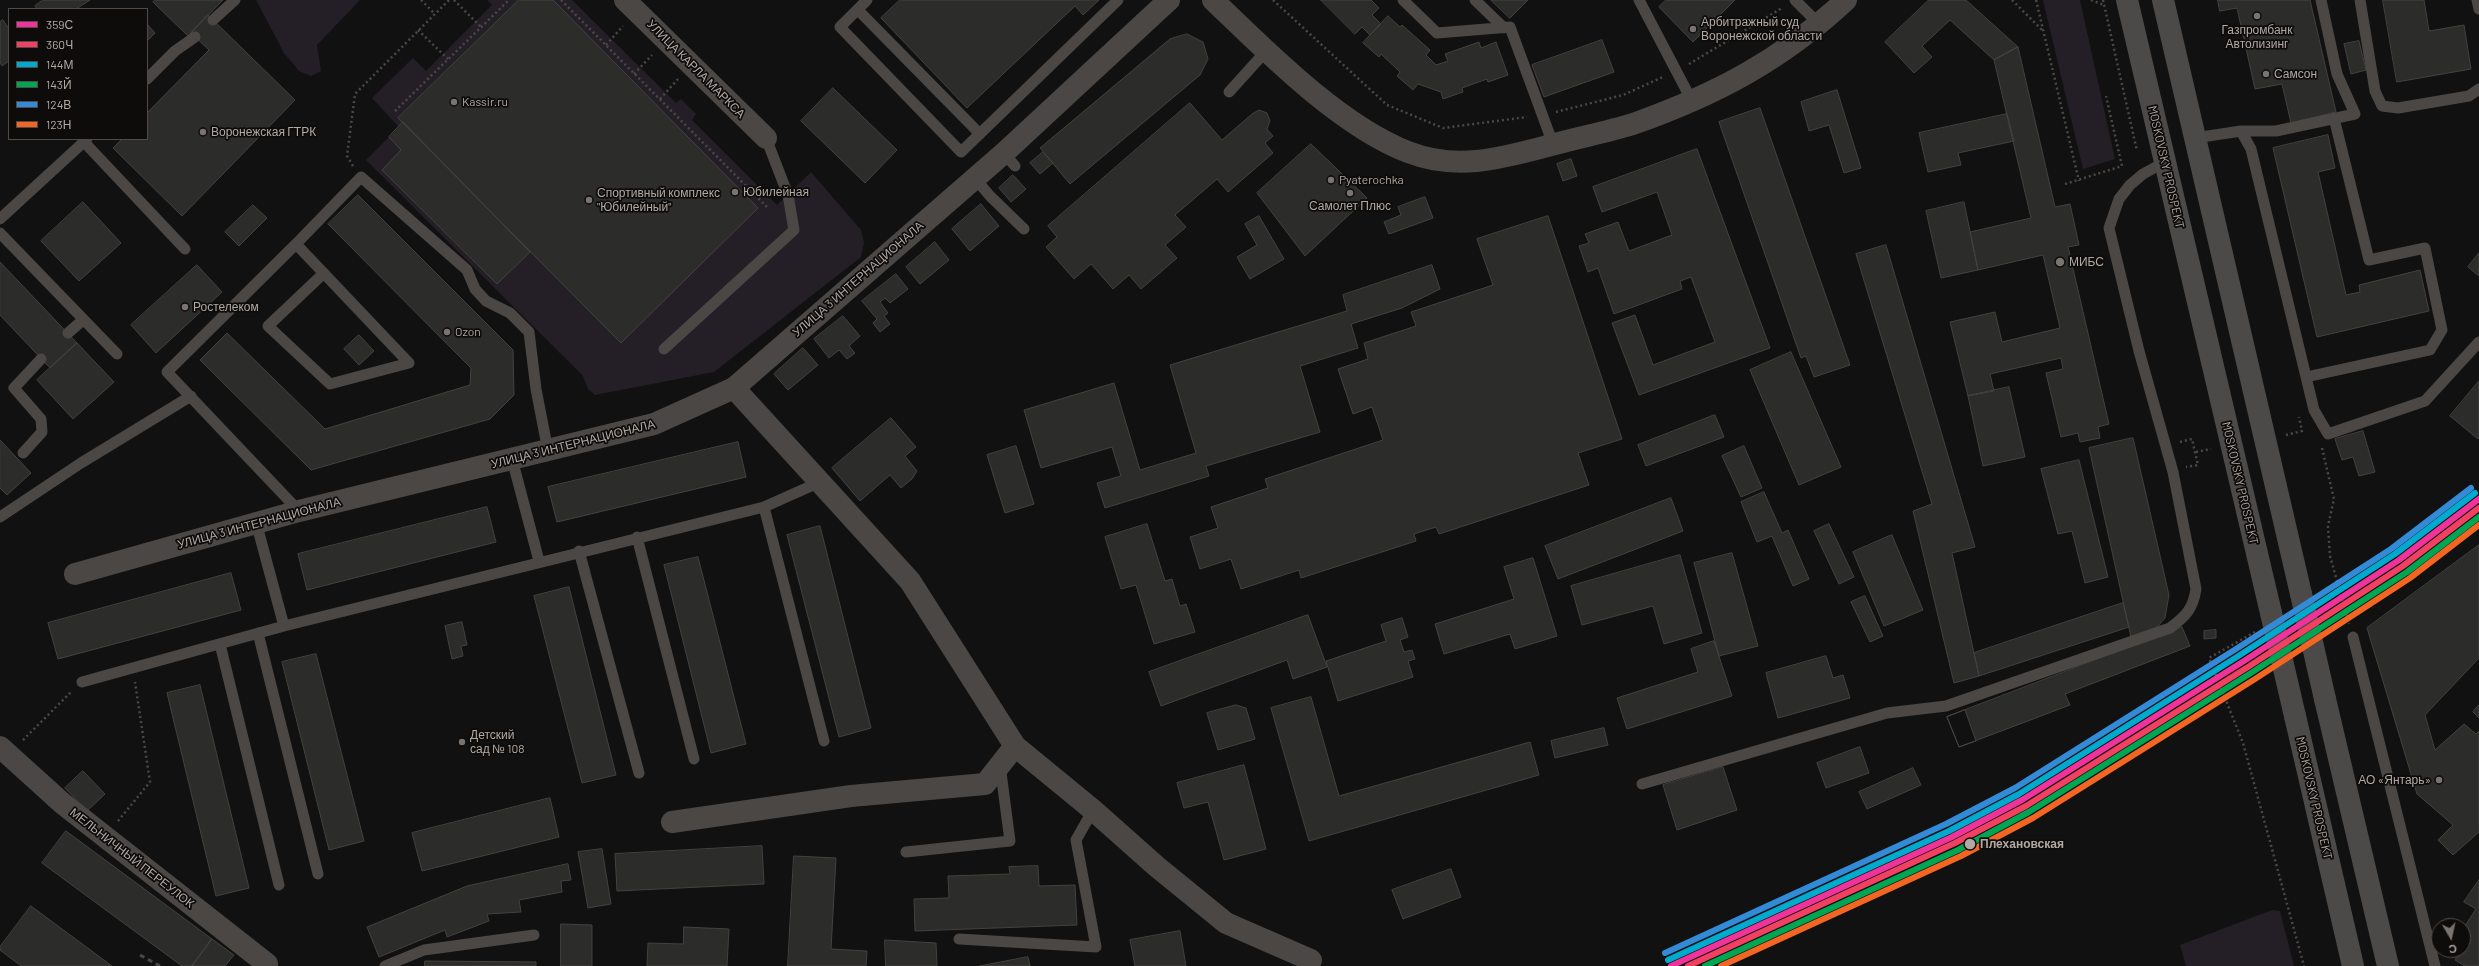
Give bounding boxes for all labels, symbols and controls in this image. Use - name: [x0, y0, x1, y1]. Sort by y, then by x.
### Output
- legend: [8, 8, 148, 140]
- marker: Газпромбанк Автолизинг: [2252, 11, 2262, 21]
- place label: Арбитражный суд Воронежской области: [1701, 15, 1822, 43]
- text: 359С: [46, 17, 73, 31]
- street label: УЛИЦА КАРЛА МАРКСА: [644, 17, 748, 121]
- place label: Газпромбанк Автолизинг: [2222, 23, 2292, 51]
- marker: Арбитражный суд Воронежской области: [1688, 24, 1698, 34]
- text: 360Ч: [46, 37, 73, 51]
- text: 144М: [46, 57, 73, 71]
- place label: Самсон: [2274, 67, 2317, 81]
- marker: Самсон: [2261, 69, 2271, 79]
- text: 143Й: [46, 77, 72, 91]
- place label: Kassir.ru: [462, 95, 508, 109]
- text: 124В: [46, 97, 71, 111]
- marker: Kassir.ru: [449, 97, 459, 107]
- street label: MOSKOVSKY PROSPEKT: [2145, 104, 2187, 230]
- text: 123Н: [46, 117, 71, 131]
- place label: Воронежская ГТРК: [211, 125, 316, 139]
- marker: Воронежская ГТРК: [198, 127, 208, 137]
- place label: Pyaterochka: [1339, 173, 1404, 187]
- marker: Pyaterochka: [1326, 175, 1336, 185]
- place label: Юбилейная: [743, 185, 809, 199]
- place label: Спортивный комплекс "Юбилейный": [597, 186, 720, 214]
- marker: Юбилейная: [730, 187, 740, 197]
- marker: Самолет Плюс: [1345, 188, 1355, 198]
- marker: Спортивный комплекс "Юбилейный": [584, 195, 594, 205]
- place label: Самолет Плюс: [1309, 199, 1391, 213]
- street label: УЛИЦА 3 ИНТЕРНАЦИОНАЛА: [790, 218, 926, 340]
- place label: МИБС: [2069, 255, 2104, 269]
- marker: МИБС: [2054, 256, 2066, 268]
- place label: Ростелеком: [193, 300, 259, 314]
- marker: Ростелеком: [180, 302, 190, 312]
- place label: Ozon: [455, 325, 481, 339]
- marker: Ozon: [442, 327, 452, 337]
- street label: УЛИЦА 3 ИНТЕРНАЦИОНАЛА: [489, 417, 657, 471]
- street label: MOSKOVSKY PROSPEKT: [2219, 420, 2261, 546]
- street label: УЛИЦА 3 ИНТЕРНАЦИОНАЛА: [176, 494, 342, 552]
- place label: Детский сад № 108: [470, 728, 525, 756]
- street label: MOSKOVSKY PROSPEKT: [2293, 735, 2335, 861]
- marker: Детский сад № 108: [457, 737, 467, 747]
- place label: АО «Янтарь»: [2358, 773, 2431, 787]
- marker: АО «Янтарь»: [2434, 775, 2444, 785]
- street label: МЕЛЬНИЧНЫЙ ПЕРЕУЛОК: [67, 805, 197, 911]
- marker: Плехановская: [1963, 837, 1977, 851]
- place label: Плехановская: [1980, 837, 2064, 851]
- north arrow: [2431, 918, 2471, 958]
- text: С: [2448, 942, 2458, 956]

